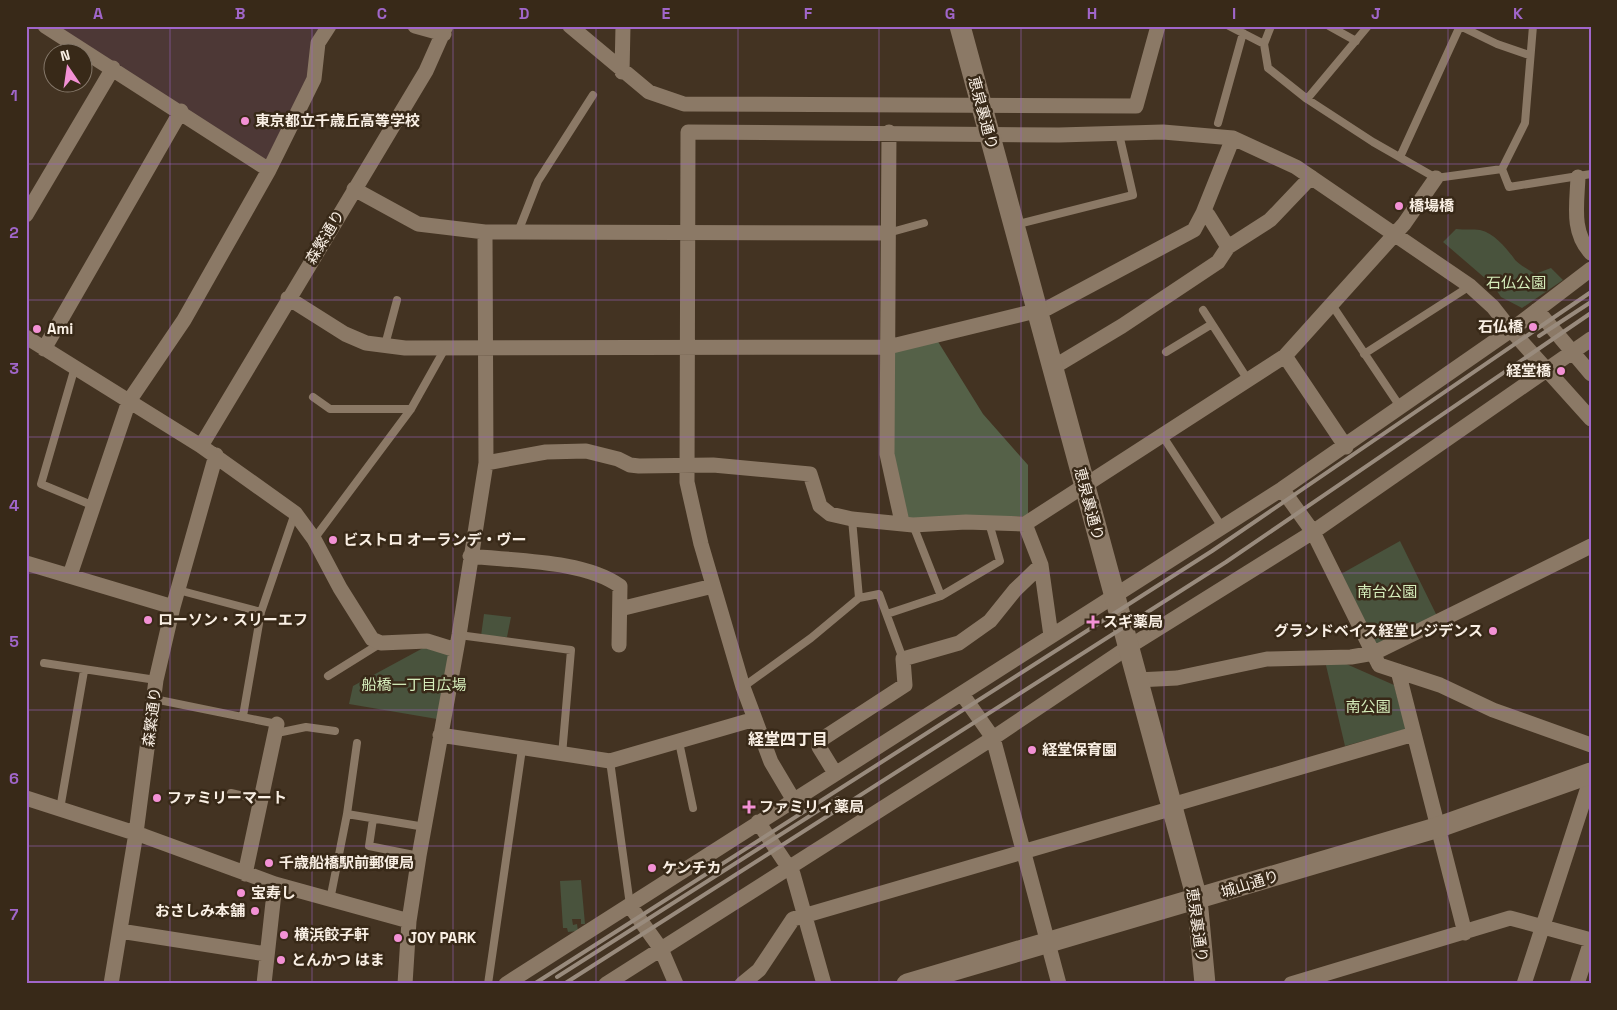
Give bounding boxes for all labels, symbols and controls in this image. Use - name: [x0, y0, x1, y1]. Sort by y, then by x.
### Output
- text: A: [93, 3, 103, 24]
- text: B: [235, 3, 245, 24]
- text: C: [377, 3, 387, 24]
- text: D: [519, 3, 529, 24]
- text: E: [662, 3, 671, 24]
- text: F: [804, 3, 813, 24]
- text: G: [945, 3, 955, 24]
- text: H: [1087, 3, 1097, 24]
- text: I: [1232, 3, 1236, 24]
- text: J: [1371, 3, 1381, 24]
- text: K: [1513, 3, 1523, 24]
- north arrow: [42, 42, 92, 92]
- text: N: [58, 46, 72, 65]
- street label: 恵泉裏通り: [965, 74, 1002, 152]
- text: 1: [10, 85, 18, 106]
- place label: 東京都立千歳丘高等学校: [255, 111, 420, 130]
- marker: 東京都立千歳丘高等学校: [239, 115, 251, 127]
- place label: 橋場橋: [1409, 196, 1455, 215]
- marker: 橋場橋: [1393, 200, 1405, 212]
- street label: 森繁通り: [301, 206, 348, 267]
- text: 2: [9, 222, 19, 243]
- park label: 石仏公園: [1486, 273, 1546, 292]
- place label: 石仏橋: [1478, 317, 1524, 336]
- place label: Ami: [47, 319, 73, 338]
- marker: 石仏橋: [1527, 321, 1539, 333]
- marker: Ami: [31, 323, 43, 335]
- text: 3: [9, 358, 19, 379]
- place label: 経堂橋: [1506, 361, 1552, 380]
- marker: 経堂橋: [1555, 365, 1567, 377]
- street label: 恵泉裏通り: [1071, 465, 1108, 543]
- text: 4: [9, 495, 19, 516]
- place label: ビストロ オーランデ・ヴー: [343, 530, 527, 549]
- marker: ビストロ オーランデ・ヴー: [327, 534, 339, 546]
- park label: 南台公園: [1357, 582, 1417, 601]
- place label: ローソン・スリーエフ: [158, 610, 308, 629]
- place label: スギ薬局: [1103, 612, 1163, 631]
- marker: ローソン・スリーエフ: [142, 614, 154, 626]
- marker: スギ薬局: [1087, 616, 1099, 628]
- place label: グランドベイス経堂レジデンス: [1274, 621, 1483, 640]
- marker: グランドベイス経堂レジデンス: [1487, 625, 1499, 637]
- text: 5: [9, 631, 19, 652]
- park label: 船橋一丁目広場: [361, 675, 467, 694]
- street label: 森繁通り: [138, 686, 165, 748]
- park label: 南公園: [1345, 697, 1391, 716]
- district label: 経堂四丁目: [748, 729, 828, 750]
- place label: 経堂保育園: [1042, 740, 1117, 759]
- marker: 経堂保育園: [1026, 744, 1038, 756]
- text: 6: [9, 768, 19, 789]
- place label: ファミリーマート: [167, 788, 287, 807]
- marker: ファミリーマート: [151, 792, 163, 804]
- place label: ファミリィ薬局: [759, 797, 864, 816]
- marker: ファミリィ薬局: [743, 801, 755, 813]
- place label: 千歳船橋駅前郵便局: [279, 853, 414, 872]
- marker: 千歳船橋駅前郵便局: [263, 857, 275, 869]
- place label: ケンチカ: [662, 858, 722, 877]
- marker: ケンチカ: [646, 862, 658, 874]
- street label: 城山通り: [1218, 866, 1281, 901]
- place label: 宝寿し: [251, 883, 296, 902]
- street label: 恵泉裏通り: [1183, 886, 1212, 963]
- marker: 宝寿し: [235, 887, 247, 899]
- place label: おさしみ本舗: [155, 901, 245, 920]
- text: 7: [10, 904, 19, 925]
- marker: おさしみ本舗: [249, 905, 261, 917]
- place label: 横浜餃子軒: [294, 925, 369, 944]
- place label: JOY PARK: [408, 928, 477, 947]
- marker: 横浜餃子軒: [278, 929, 290, 941]
- marker: JOY PARK: [392, 932, 404, 944]
- place label: とんかつ はま: [291, 950, 385, 969]
- marker: とんかつ はま: [275, 954, 287, 966]

